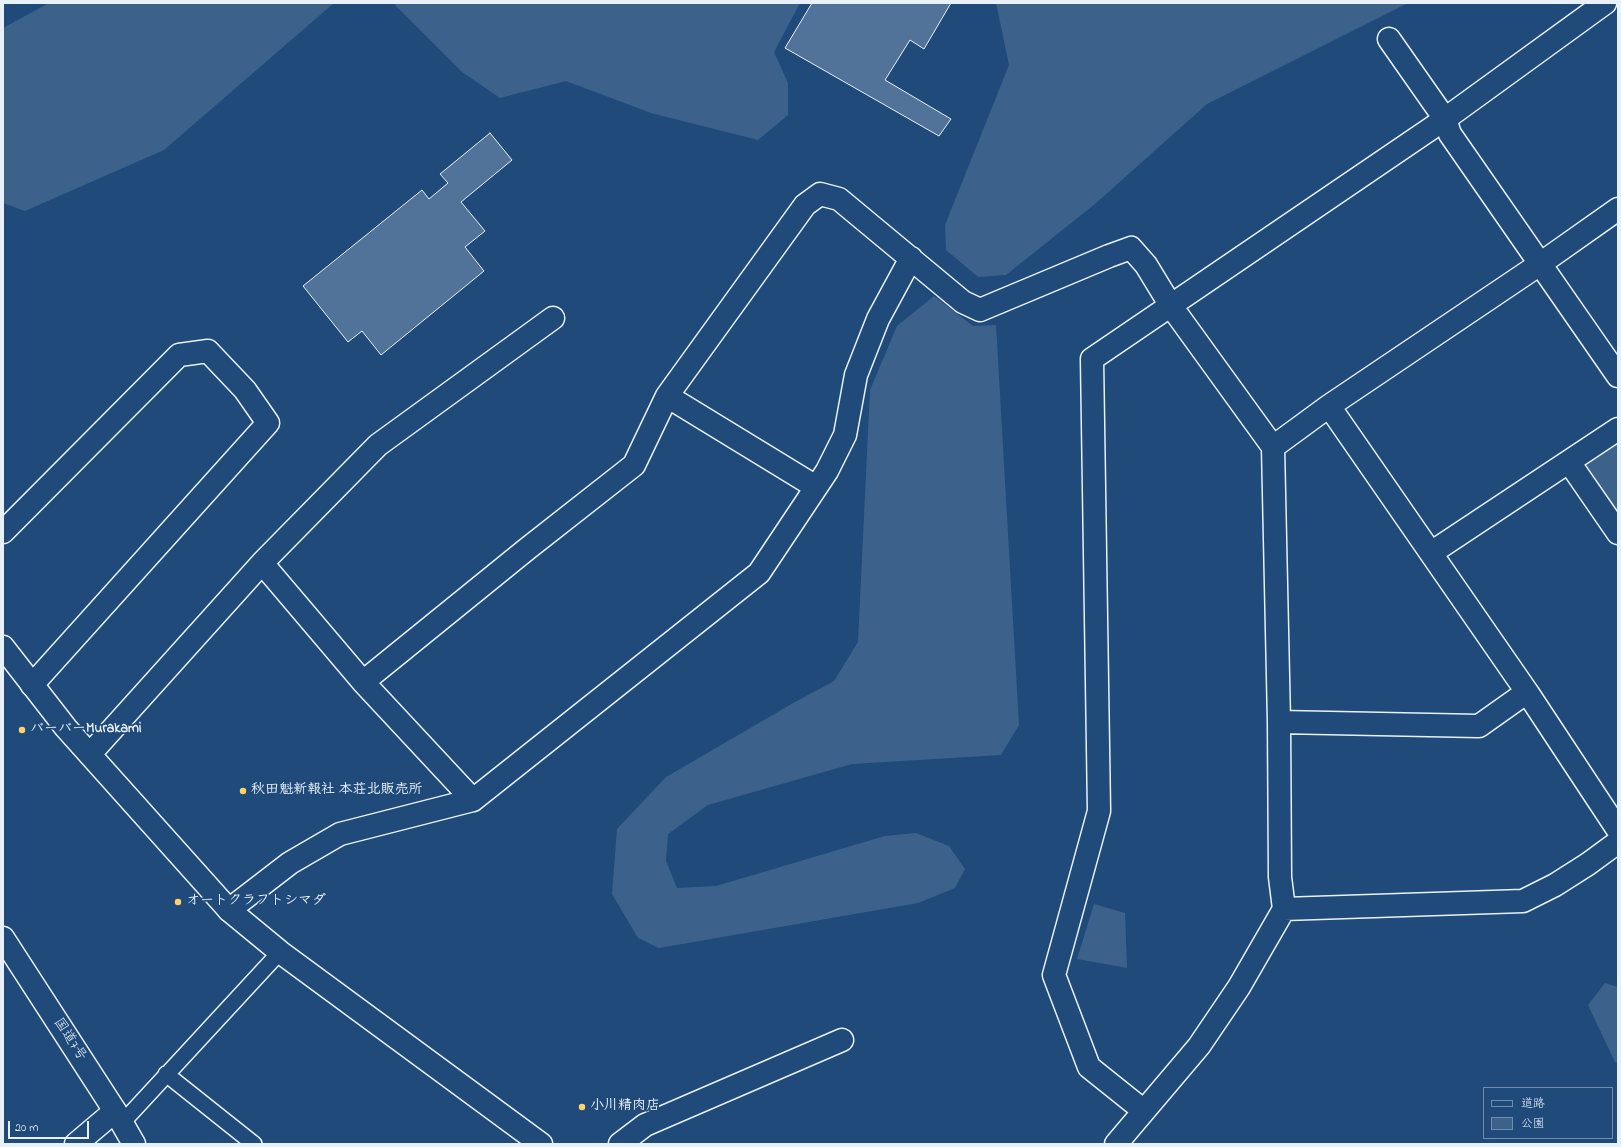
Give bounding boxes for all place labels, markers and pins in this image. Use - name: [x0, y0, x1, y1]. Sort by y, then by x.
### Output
- place label: バーバーMurakami: [30, 722, 141, 738]
- marker: バーバーMurakami: [17, 725, 27, 735]
- place label: 秋田魁新報社 本荘北販売所: [251, 783, 422, 799]
- marker: 秋田魁新報社 本荘北販売所: [238, 786, 248, 796]
- place label: オートクラフトシマダ: [186, 894, 326, 910]
- marker: オートクラフトシマダ: [173, 897, 183, 907]
- place label: 小川精肉店: [590, 1099, 660, 1115]
- marker: 小川精肉店: [577, 1102, 587, 1112]

